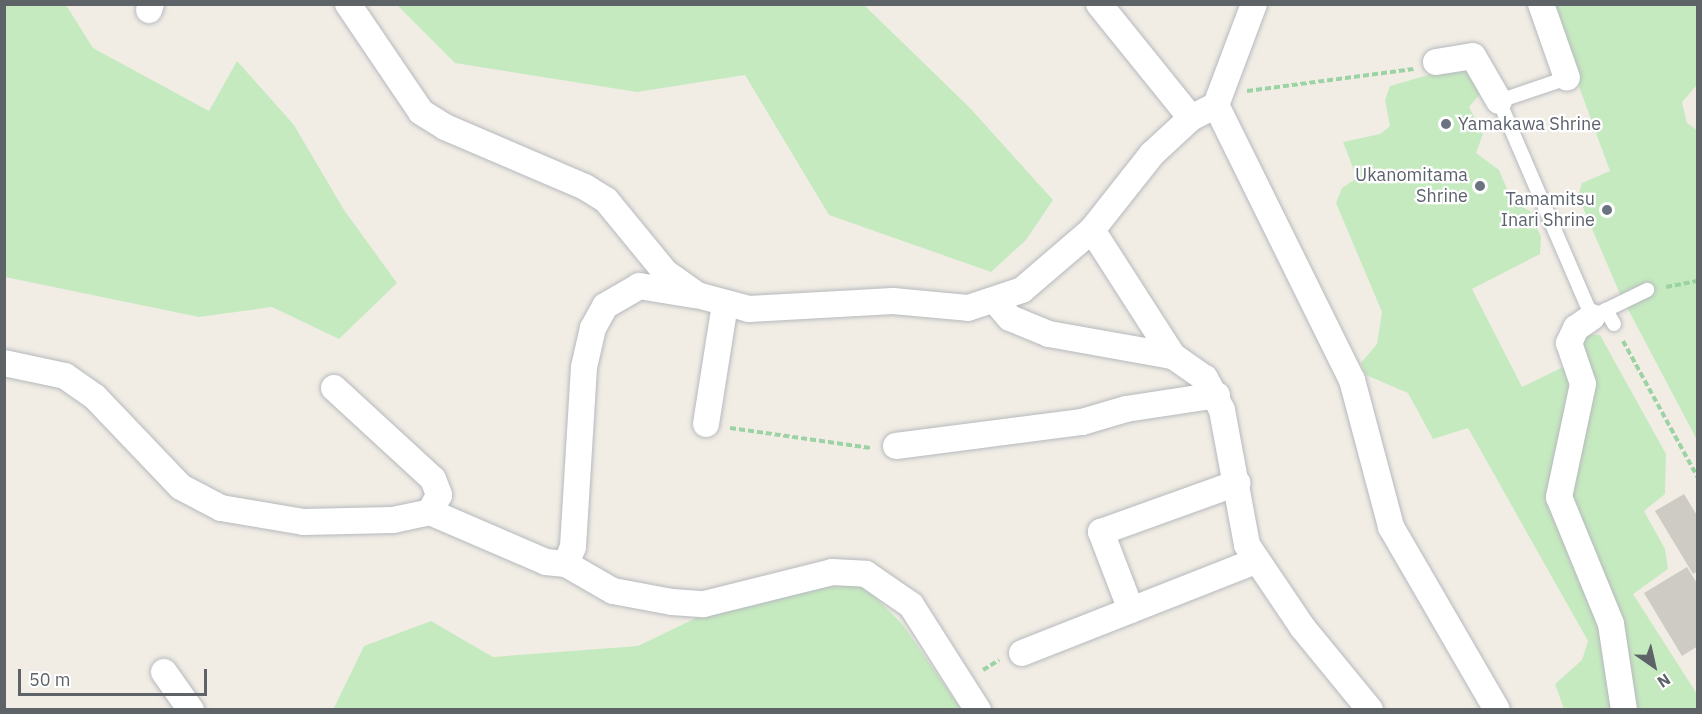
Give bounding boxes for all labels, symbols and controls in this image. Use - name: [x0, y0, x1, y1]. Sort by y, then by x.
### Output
- place label: Yamakawa Shrine: [1458, 113, 1601, 135]
- marker: Yamakawa Shrine: [1439, 117, 1453, 131]
- place label: Ukanomitama Shrine: [1355, 165, 1468, 207]
- marker: Ukanomitama Shrine: [1473, 179, 1487, 193]
- place label: Tamamitsu Inari Shrine: [1501, 189, 1595, 232]
- marker: Tamamitsu Inari Shrine: [1600, 203, 1614, 217]
- north arrow: [1624, 636, 1684, 696]
- scale bar: [21, 657, 210, 695]
- text: 50 m: [29, 668, 71, 691]
- text: N: [1654, 669, 1674, 692]

